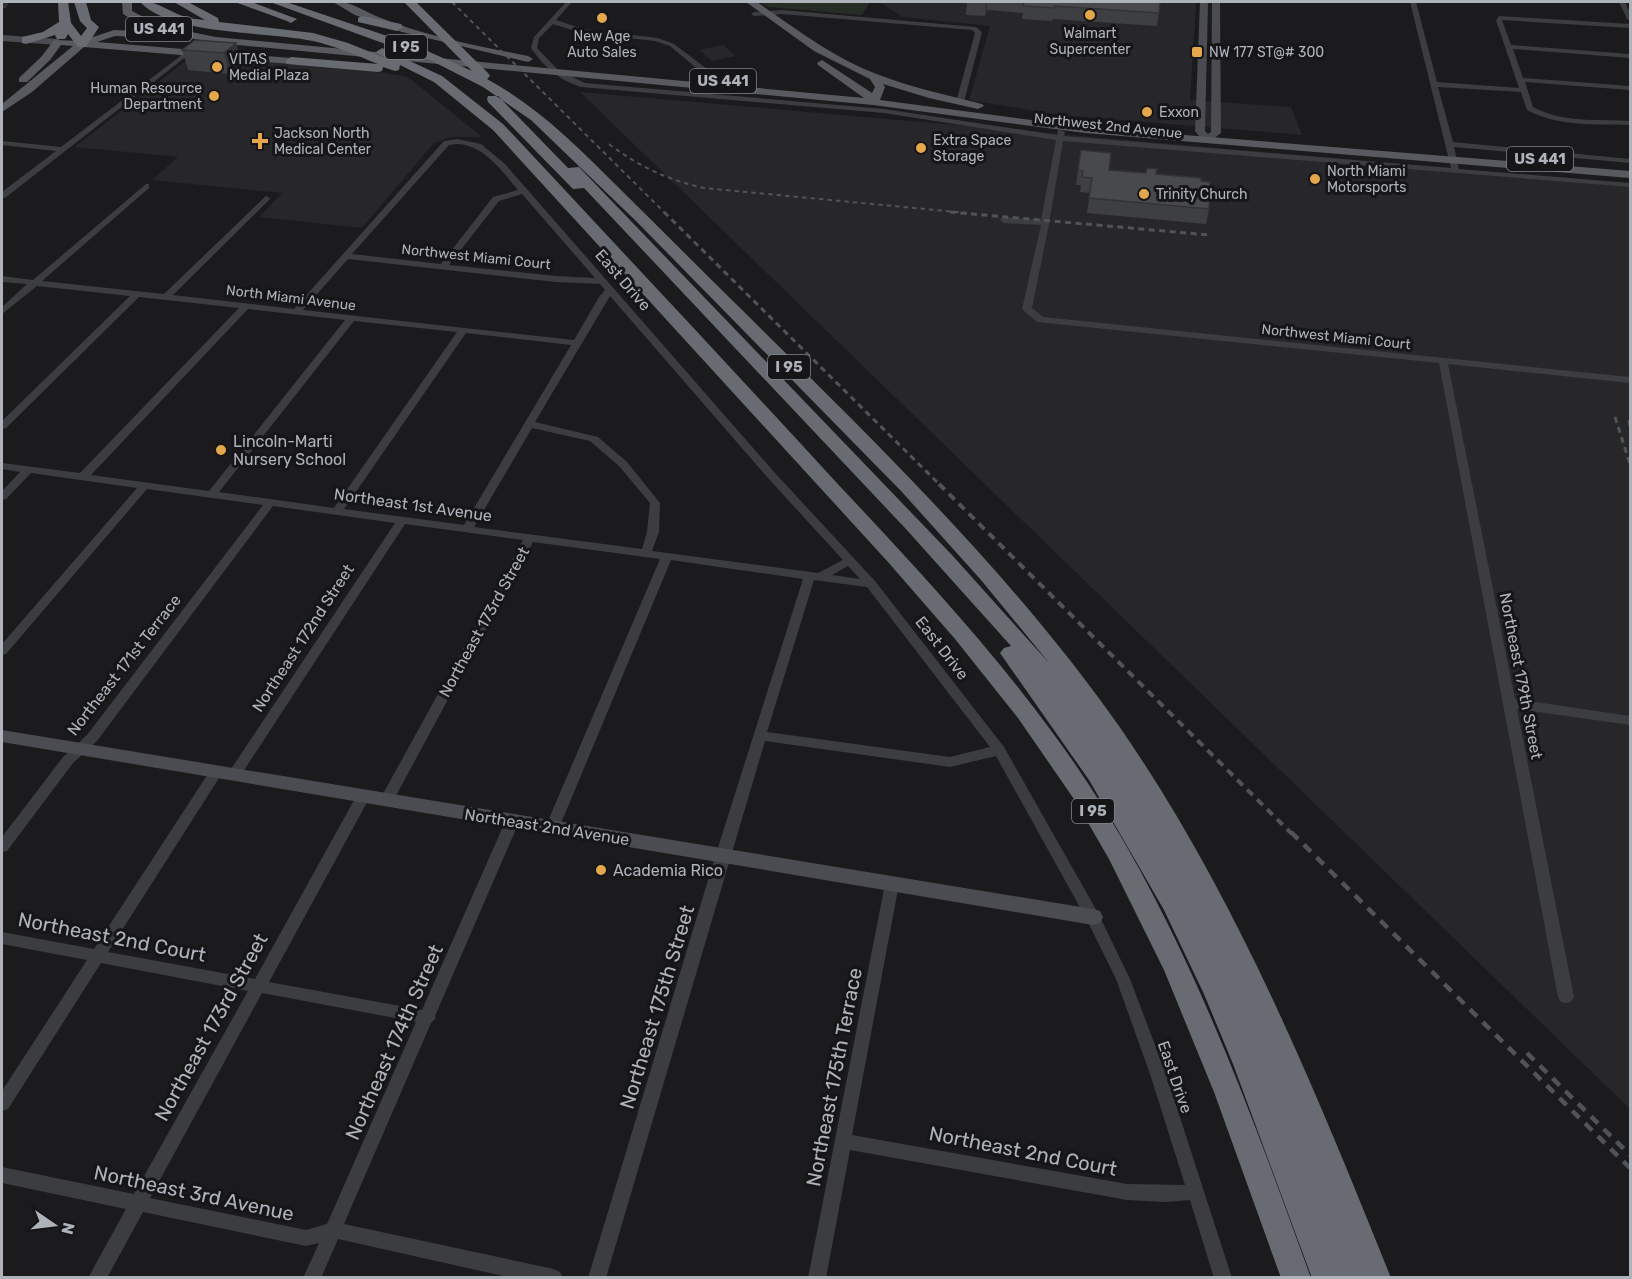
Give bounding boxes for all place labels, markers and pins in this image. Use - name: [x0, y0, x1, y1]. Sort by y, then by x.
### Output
- marker: Walmart Supercenter: [1083, 8, 1097, 22]
- marker: New Age Auto Sales: [595, 11, 609, 25]
- place label: Walmart Supercenter: [1049, 25, 1131, 58]
- place label: New Age Auto Sales: [567, 28, 637, 61]
- place label: NW 177 ST@# 300: [1209, 44, 1324, 61]
- marker: NW 177 ST@# 300: [1190, 45, 1204, 59]
- place label: VITAS Medial Plaza: [229, 51, 309, 84]
- marker: VITAS Medial Plaza: [210, 60, 224, 74]
- place label: Human Resource Department: [90, 80, 203, 113]
- marker: Human Resource Department: [207, 89, 221, 103]
- place label: Exxon: [1159, 104, 1199, 121]
- marker: Exxon: [1140, 105, 1154, 119]
- place label: Jackson North Medical Center: [274, 125, 372, 158]
- marker: Jackson North Medical Center: [251, 132, 269, 150]
- place label: Extra Space Storage: [933, 132, 1011, 165]
- marker: Extra Space Storage: [914, 141, 928, 155]
- place label: North Miami Motorsports: [1327, 163, 1406, 196]
- marker: North Miami Motorsports: [1308, 172, 1322, 186]
- place label: Trinity Church: [1156, 186, 1248, 203]
- marker: Trinity Church: [1137, 187, 1151, 201]
- place label: Lincoln-Marti Nursery School: [233, 432, 346, 469]
- marker: Lincoln-Marti Nursery School: [214, 443, 228, 457]
- place label: Academia Rico: [613, 861, 723, 880]
- marker: Academia Rico: [594, 863, 608, 877]

